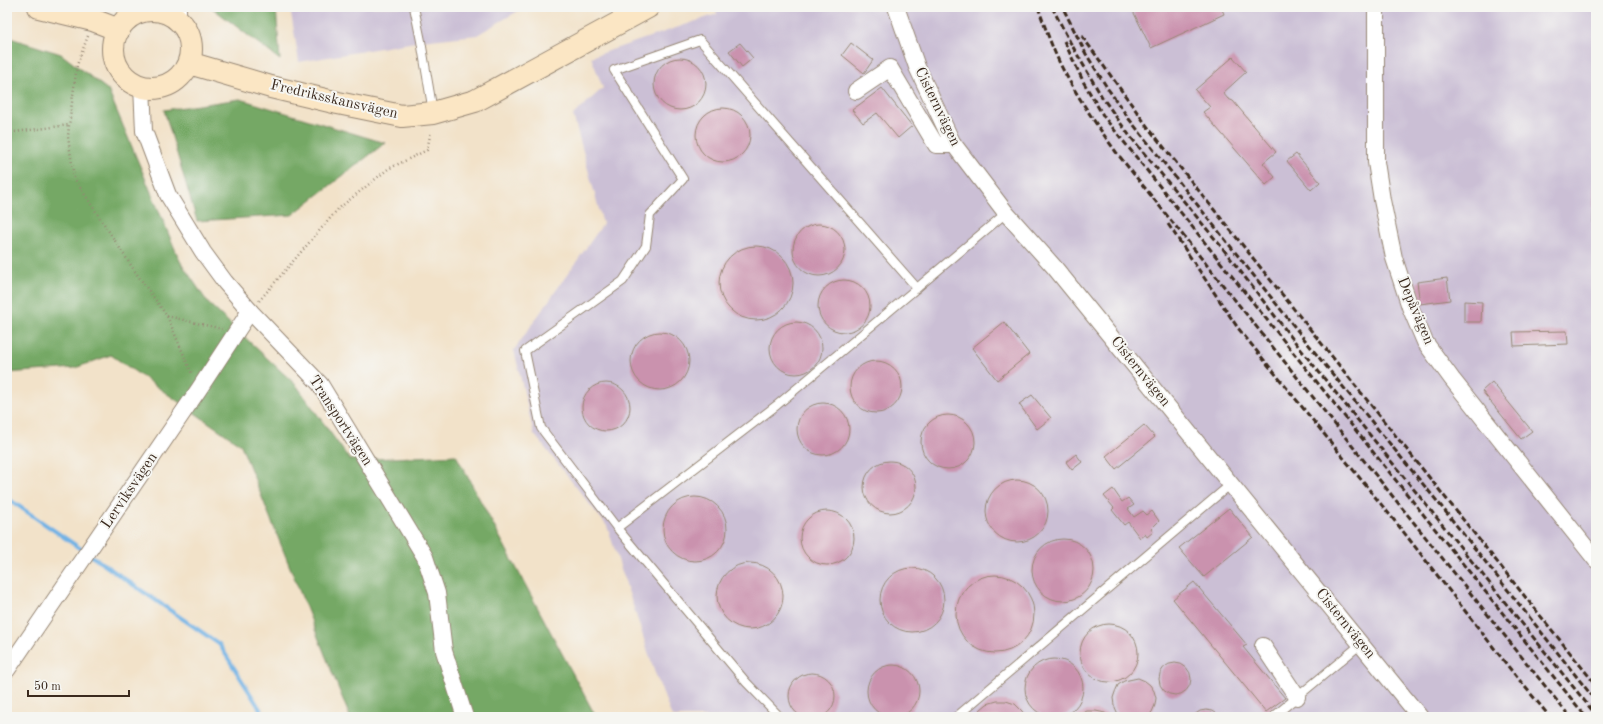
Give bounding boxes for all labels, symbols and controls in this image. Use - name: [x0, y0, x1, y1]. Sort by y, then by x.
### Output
- street label: Cisternvägen: [912, 65, 962, 149]
- street label: Fredriksskansvägen: [269, 78, 399, 122]
- street label: Depåvägen: [1394, 275, 1436, 347]
- street label: Cisternvägen: [1107, 334, 1173, 410]
- street label: Transportvägen: [305, 373, 375, 469]
- street label: Lerviksvägen: [99, 450, 161, 532]
- street label: Cisternvägen: [1312, 586, 1378, 662]
- scale bar: [28, 672, 129, 698]
- text: 50 m: [34, 680, 61, 693]

